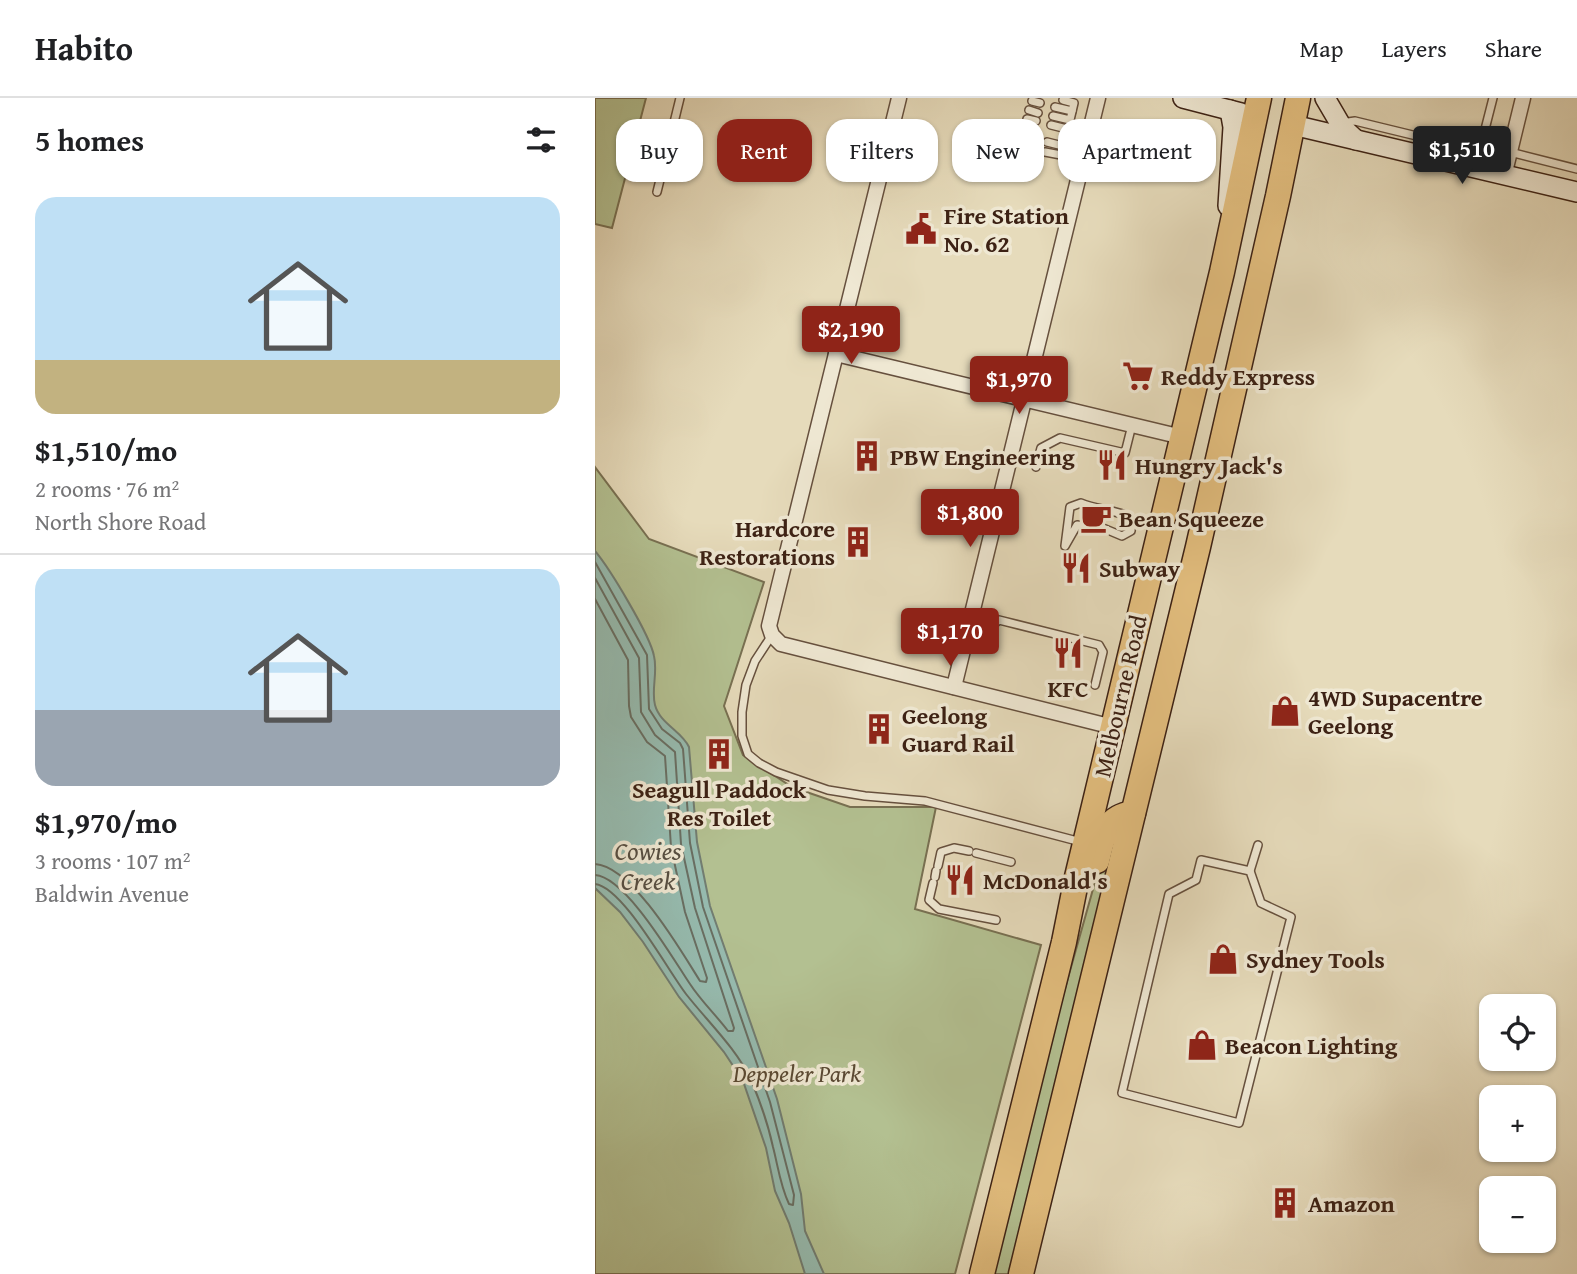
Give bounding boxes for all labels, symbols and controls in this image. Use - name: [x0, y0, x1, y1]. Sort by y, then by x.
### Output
- text: Habito: [35, 24, 133, 72]
- text: Map: [1300, 31, 1343, 66]
- text: Layers: [1381, 31, 1447, 66]
- text: Share: [1485, 31, 1542, 66]
- text: 5 homes: [35, 118, 144, 162]
- chip: Buy: [616, 119, 703, 182]
- chip: Rent: [717, 119, 812, 182]
- chip: Filters: [826, 119, 938, 182]
- chip: New: [952, 119, 1044, 182]
- chip: Apartment: [1058, 119, 1216, 182]
- icon: filters: [522, 121, 560, 159]
- pin: $1,510: [1405, 126, 1519, 186]
- text: $1,510: [1429, 132, 1495, 165]
- place label: Fire Station No. 62: [944, 198, 1069, 261]
- public building icon: Fire Station No. 62: [904, 212, 938, 246]
- icon: home: [235, 243, 361, 369]
- pin: $2,190: [794, 306, 908, 366]
- text: $2,190: [818, 312, 884, 345]
- pin: $1,970: [962, 356, 1076, 416]
- supermarket icon: Reddy Express: [1121, 359, 1155, 393]
- place label: Reddy Express: [1161, 359, 1315, 394]
- text: $1,970: [986, 362, 1052, 395]
- text: $1,510/mo: [35, 428, 177, 472]
- building icon: PBW Engineering: [850, 439, 884, 473]
- place label: PBW Engineering: [890, 439, 1075, 474]
- restaurant icon: Hungry Jack's: [1095, 448, 1129, 482]
- place label: Hungry Jack's: [1135, 448, 1283, 483]
- text: 2 rooms · 76 m²: [35, 472, 179, 505]
- pin: $1,800: [913, 490, 1027, 549]
- text: $1,800: [937, 495, 1003, 528]
- cafe icon: Bean Squeeze: [1079, 501, 1113, 535]
- place label: Bean Squeeze: [1119, 501, 1264, 536]
- text: North Shore Road: [35, 505, 206, 538]
- place label: Hardcore Restorations: [699, 511, 835, 574]
- building icon: Hardcore Restorations: [841, 525, 875, 559]
- restaurant icon: Subway: [1059, 551, 1093, 585]
- place label: Subway: [1099, 551, 1181, 586]
- pin: $1,170: [893, 608, 1007, 668]
- street label: Melbourne Road: [1084, 611, 1156, 781]
- text: $1,170: [917, 614, 983, 647]
- icon: home: [235, 615, 361, 741]
- restaurant icon: KFC: [1051, 636, 1085, 670]
- place label: KFC: [1047, 671, 1089, 706]
- place label: 4WD Supacentre Geelong: [1308, 680, 1483, 743]
- shop icon: 4WD Supacentre Geelong: [1268, 694, 1302, 728]
- place label: Geelong Guard Rail: [902, 698, 1015, 761]
- building icon: Geelong Guard Rail: [862, 712, 896, 746]
- building icon: Seagull Paddock Res Toilet: [702, 737, 736, 771]
- place label: Seagull Paddock Res Toilet: [632, 772, 806, 835]
- text: $1,970/mo: [35, 800, 177, 844]
- water label: Cowies Creek: [615, 831, 682, 900]
- text: 3 rooms · 107 m²: [35, 844, 190, 877]
- restaurant icon: McDonald's: [943, 863, 977, 897]
- place label: McDonald's: [983, 863, 1108, 898]
- text: Baldwin Avenue: [35, 877, 189, 910]
- shop icon: Sydney Tools: [1206, 942, 1240, 976]
- place label: Sydney Tools: [1246, 942, 1385, 977]
- map controls: [1479, 994, 1556, 1253]
- button: locate: [1479, 994, 1556, 1071]
- shop icon: Beacon Lighting: [1185, 1028, 1219, 1062]
- place label: Beacon Lighting: [1225, 1028, 1398, 1063]
- park label: Deppeler Park: [732, 1056, 861, 1091]
- button: +: [1479, 1085, 1556, 1162]
- button: −: [1479, 1176, 1556, 1253]
- building icon: Amazon: [1268, 1186, 1302, 1220]
- place label: Amazon: [1308, 1186, 1395, 1221]

